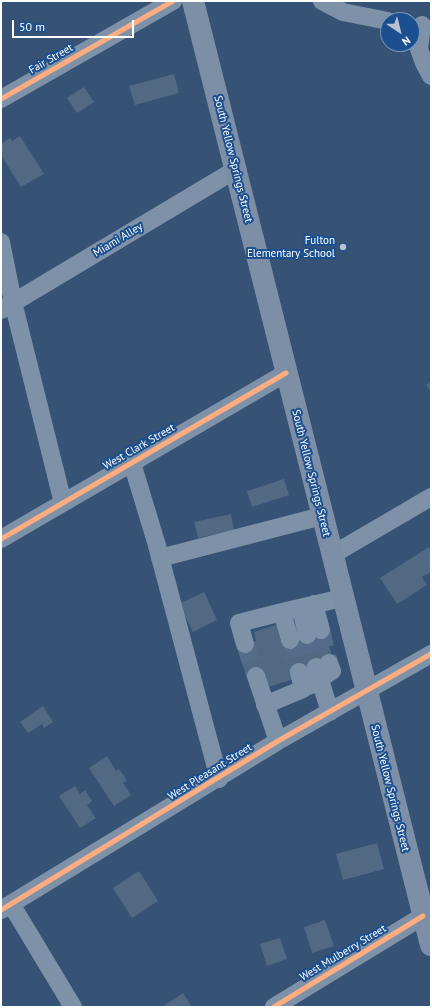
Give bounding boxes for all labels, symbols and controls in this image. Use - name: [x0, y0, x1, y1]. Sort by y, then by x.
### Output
- scale bar: [14, 12, 136, 38]
- north arrow: [380, 12, 420, 52]
- text: 50 m: [19, 19, 45, 34]
- text: N: [399, 33, 413, 49]
- street label: Fair Street: [27, 41, 75, 77]
- street label: South Yellow Springs Street: [211, 94, 255, 224]
- street label: Miami Alley: [91, 220, 145, 260]
- place label: Fulton Elementary School: [247, 234, 335, 260]
- marker: Fulton Elementary School: [338, 242, 348, 252]
- street label: South Yellow Springs Street: [289, 408, 333, 538]
- street label: West Clark Street: [101, 421, 177, 473]
- street label: South Yellow Springs Street: [368, 723, 412, 853]
- street label: West Pleasant Street: [165, 741, 255, 803]
- street label: West Mulberry Street: [297, 922, 389, 984]

